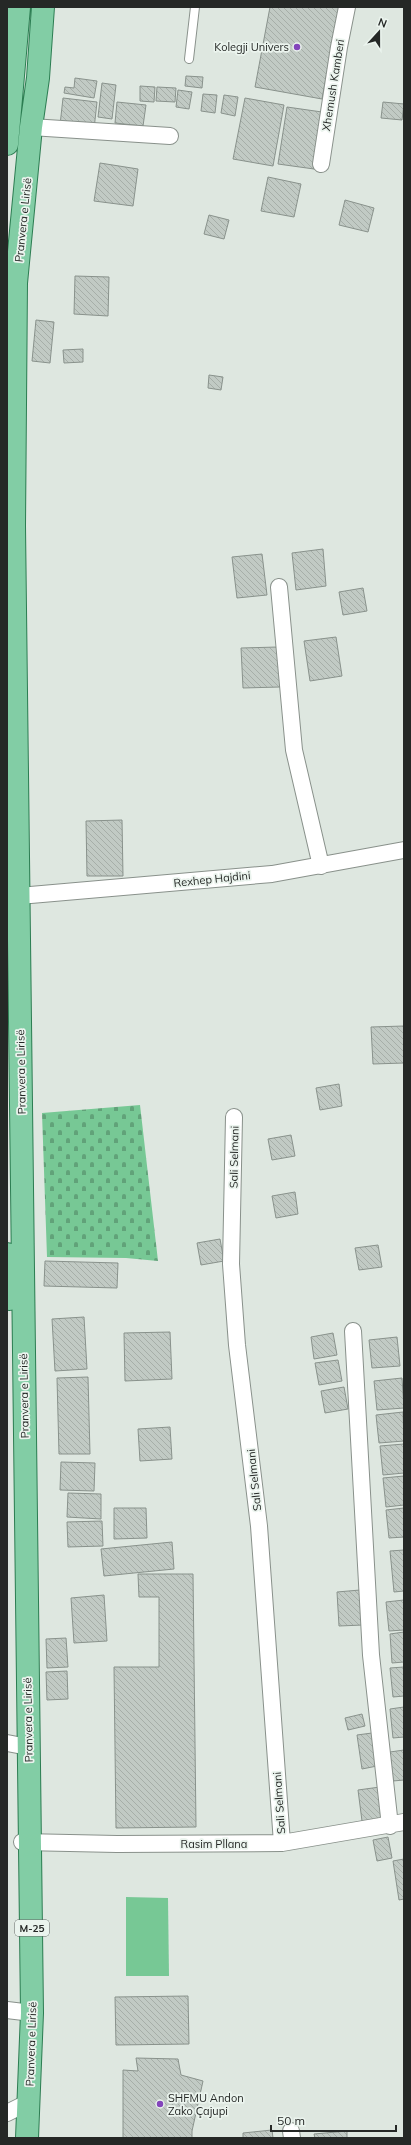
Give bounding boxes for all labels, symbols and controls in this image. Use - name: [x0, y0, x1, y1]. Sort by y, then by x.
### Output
- north arrow: [359, 12, 399, 52]
- text: N: [376, 15, 389, 31]
- street label: Xhemush Kamberi: [319, 38, 347, 132]
- place label: Kolegji Univers: [214, 40, 289, 54]
- marker: Kolegji Univers: [292, 42, 302, 52]
- street label: Pranvera e Lirisë: [12, 177, 34, 263]
- street label: Rexhep Hajdini: [173, 868, 251, 890]
- street label: Pranvera e Lirisë: [13, 1030, 29, 1114]
- street label: Sali Selmani: [226, 1126, 242, 1188]
- street label: Pranvera e Lirisë: [16, 1354, 32, 1438]
- street label: Sali Selmani: [244, 1448, 264, 1512]
- street label: Pranvera e Lirisë: [20, 1678, 36, 1762]
- street label: Sali Selmani: [270, 1771, 288, 1835]
- street label: Rasim Pllana: [181, 1837, 247, 1851]
- road number: M-25: [15, 1920, 49, 1936]
- street label: Pranvera e Lirisë: [23, 2001, 39, 2087]
- place label: SHFMU Andon Zako Çajupi: [168, 2091, 244, 2118]
- marker: SHFMU Andon Zako Çajupi: [155, 2099, 165, 2109]
- scale bar: [271, 2107, 396, 2133]
- text: 50 m: [277, 2113, 305, 2128]

